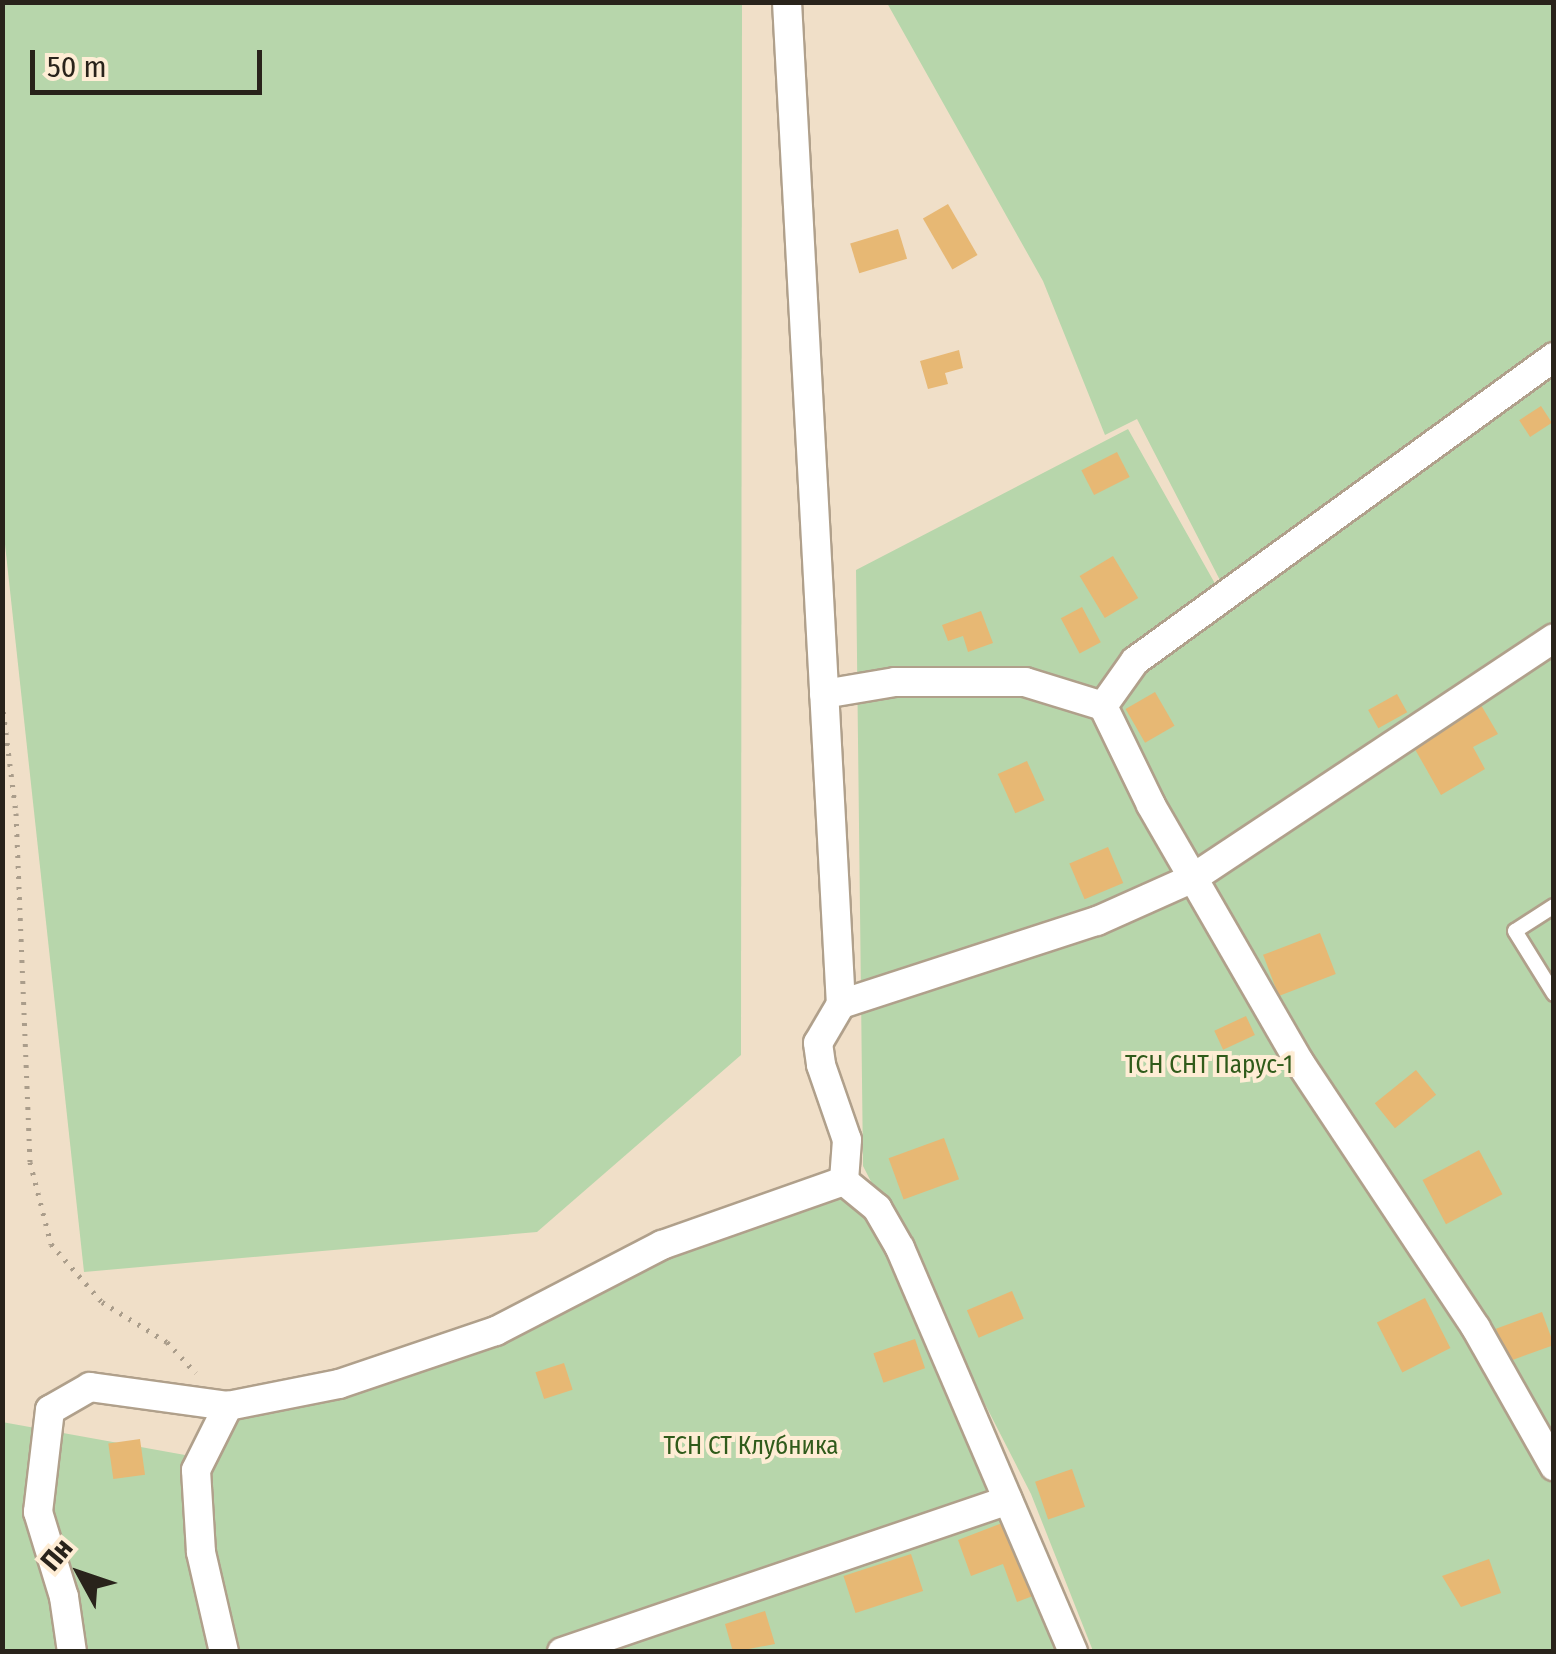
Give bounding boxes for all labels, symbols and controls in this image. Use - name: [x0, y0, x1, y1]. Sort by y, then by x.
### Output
- scale bar: [35, 30, 268, 92]
- text: 50 m: [47, 49, 107, 85]
- park label: ТСН СНТ Парус-1: [1125, 1050, 1293, 1080]
- park label: ТСН СТ Клубника: [664, 1431, 838, 1461]
- north arrow: [30, 1524, 130, 1624]
- text: Пн: [34, 1532, 79, 1577]

